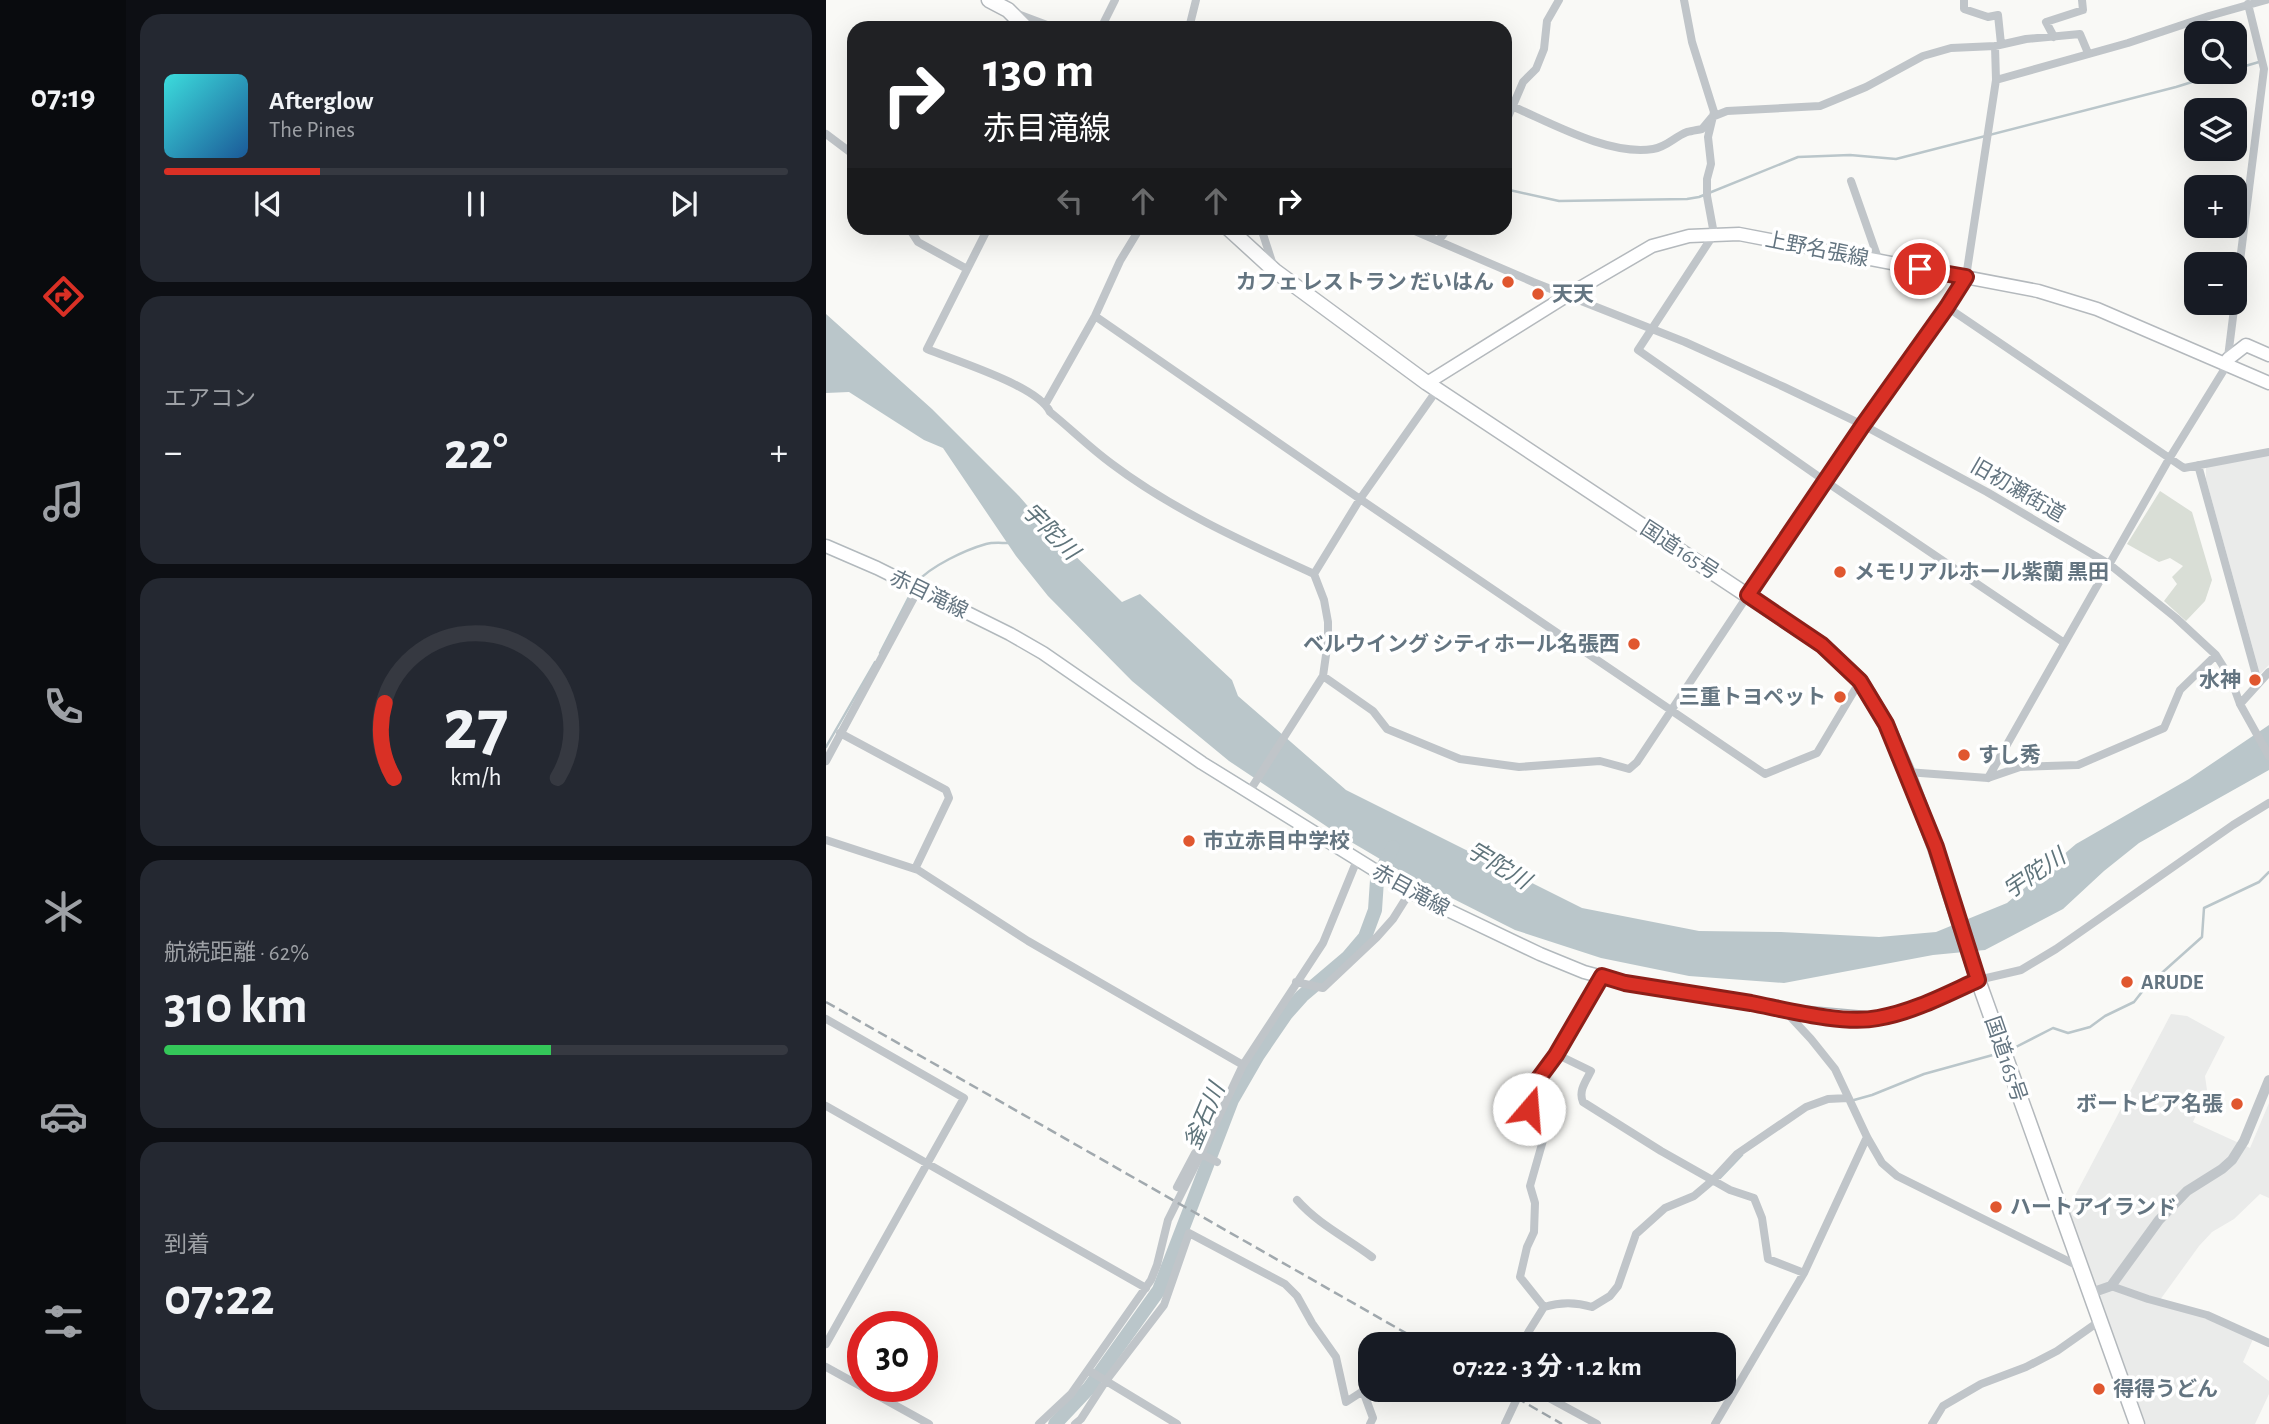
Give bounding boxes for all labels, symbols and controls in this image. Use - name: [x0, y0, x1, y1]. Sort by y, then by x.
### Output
- map controls: [2184, 21, 2247, 315]
- button: search: [2184, 21, 2247, 84]
- text: 130 m: [983, 47, 1094, 96]
- icon: right: [868, 49, 959, 140]
- text: 07:19: [31, 81, 95, 113]
- text: Afterglow: [269, 88, 373, 114]
- button: layers: [2184, 98, 2247, 161]
- text: 赤目滝線: [983, 113, 1111, 145]
- text: The Pines: [269, 119, 355, 142]
- button: +: [2184, 175, 2247, 238]
- icon: left: [1051, 182, 1089, 220]
- icon: ahead: [1124, 182, 1162, 220]
- icon: ahead: [1197, 182, 1235, 220]
- icon: right: [1270, 182, 1308, 220]
- icon: previous: [249, 185, 287, 223]
- icon: pause: [457, 185, 495, 223]
- icon: next: [665, 185, 703, 223]
- street label: 上野名張線: [1763, 228, 1871, 270]
- pin: [1890, 239, 1950, 299]
- icon: arrive: [1901, 250, 1939, 288]
- button: −: [2184, 252, 2247, 315]
- icon: directions: [39, 272, 88, 321]
- place label: カフェ レストラン だいはん: [1236, 272, 1494, 293]
- marker: カフェ レストラン だいはん: [1500, 274, 1516, 290]
- place label: 天天: [1552, 284, 1594, 305]
- marker: 天天: [1530, 286, 1546, 302]
- text: エアコン: [164, 388, 256, 411]
- text: 22°: [444, 426, 508, 478]
- text: −: [164, 434, 182, 472]
- text: +: [770, 434, 788, 472]
- street label: 旧初瀬街道: [1967, 454, 2069, 526]
- icon: music: [39, 477, 88, 526]
- water label: 宇陀川: [1017, 498, 1086, 567]
- street label: 国道165号: [1637, 517, 1723, 583]
- place label: メモリアルホール紫蘭 黒田: [1854, 561, 2109, 583]
- marker: メモリアルホール紫蘭 黒田: [1832, 564, 1848, 580]
- street label: 赤目滝線: [886, 566, 972, 622]
- place label: ベルウイング シティホール名張西: [1303, 632, 1620, 655]
- marker: ベルウイング シティホール名張西: [1626, 636, 1642, 652]
- place label: 水神: [2199, 668, 2241, 691]
- marker: 水神: [2247, 672, 2263, 688]
- icon: phone: [39, 682, 88, 731]
- place label: 三重トヨペット: [1679, 686, 1826, 708]
- marker: 三重トヨペット: [1832, 689, 1848, 705]
- text: 27: [443, 690, 509, 763]
- place label: すし秀: [1978, 743, 2041, 766]
- marker: すし秀: [1956, 747, 1972, 763]
- text: km/h: [450, 765, 502, 790]
- place label: 市立赤目中学校: [1203, 830, 1350, 852]
- marker: 市立赤目中学校: [1181, 833, 1197, 849]
- water label: 宇陀川: [1463, 837, 1537, 895]
- water label: 宇陀川: [1999, 842, 2072, 903]
- street label: 赤目滝線: [1369, 860, 1453, 920]
- icon: climate: [39, 887, 88, 936]
- text: 航続距離 · 62%: [164, 942, 309, 965]
- place label: ARUDE: [2141, 972, 2204, 993]
- marker: ARUDE: [2119, 974, 2135, 990]
- text: 310 km: [164, 980, 308, 1032]
- street label: 国道165号: [1981, 1013, 2031, 1105]
- position arrow: [1492, 1072, 1566, 1146]
- water label: 釜石川: [1179, 1077, 1231, 1153]
- icon: car: [39, 1092, 88, 1141]
- place label: ボートピア名張: [2076, 1092, 2223, 1115]
- marker: ボートピア名張: [2229, 1096, 2245, 1112]
- place label: ハートアイランド: [2010, 1196, 2177, 1218]
- marker: ハートアイランド: [1988, 1199, 2004, 1215]
- text: 到着: [164, 1234, 210, 1257]
- text: 07:22: [164, 1272, 274, 1324]
- icon: filters: [39, 1297, 88, 1346]
- speed limit sign: 30: [847, 1311, 938, 1402]
- text: 07:22 · 3 分 · 1.2 km: [1452, 1354, 1642, 1380]
- place label: 得得うどん: [2113, 1378, 2218, 1400]
- marker: 得得うどん: [2091, 1381, 2107, 1397]

